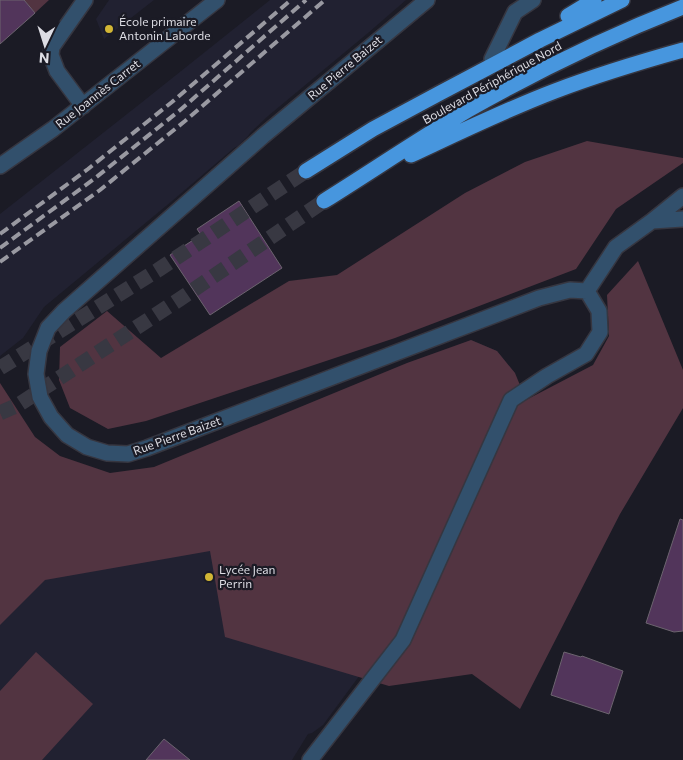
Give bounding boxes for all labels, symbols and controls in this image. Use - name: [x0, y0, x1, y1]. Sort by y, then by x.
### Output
- place label: École primaire Antonin Laborde: [119, 14, 211, 42]
- north arrow: [20, 20, 70, 70]
- marker: École primaire Antonin Laborde: [103, 23, 115, 35]
- street label: Rue Pierre Baizet: [304, 32, 384, 102]
- street label: Boulevard Périphérique Nord: [420, 38, 564, 126]
- text: N: [38, 50, 50, 67]
- street label: Rue Joannès Carret: [52, 56, 143, 131]
- street label: Rue Pierre Baizet: [131, 413, 223, 457]
- place label: Lycée Jean Perrin: [219, 562, 275, 590]
- marker: Lycée Jean Perrin: [203, 571, 215, 583]

